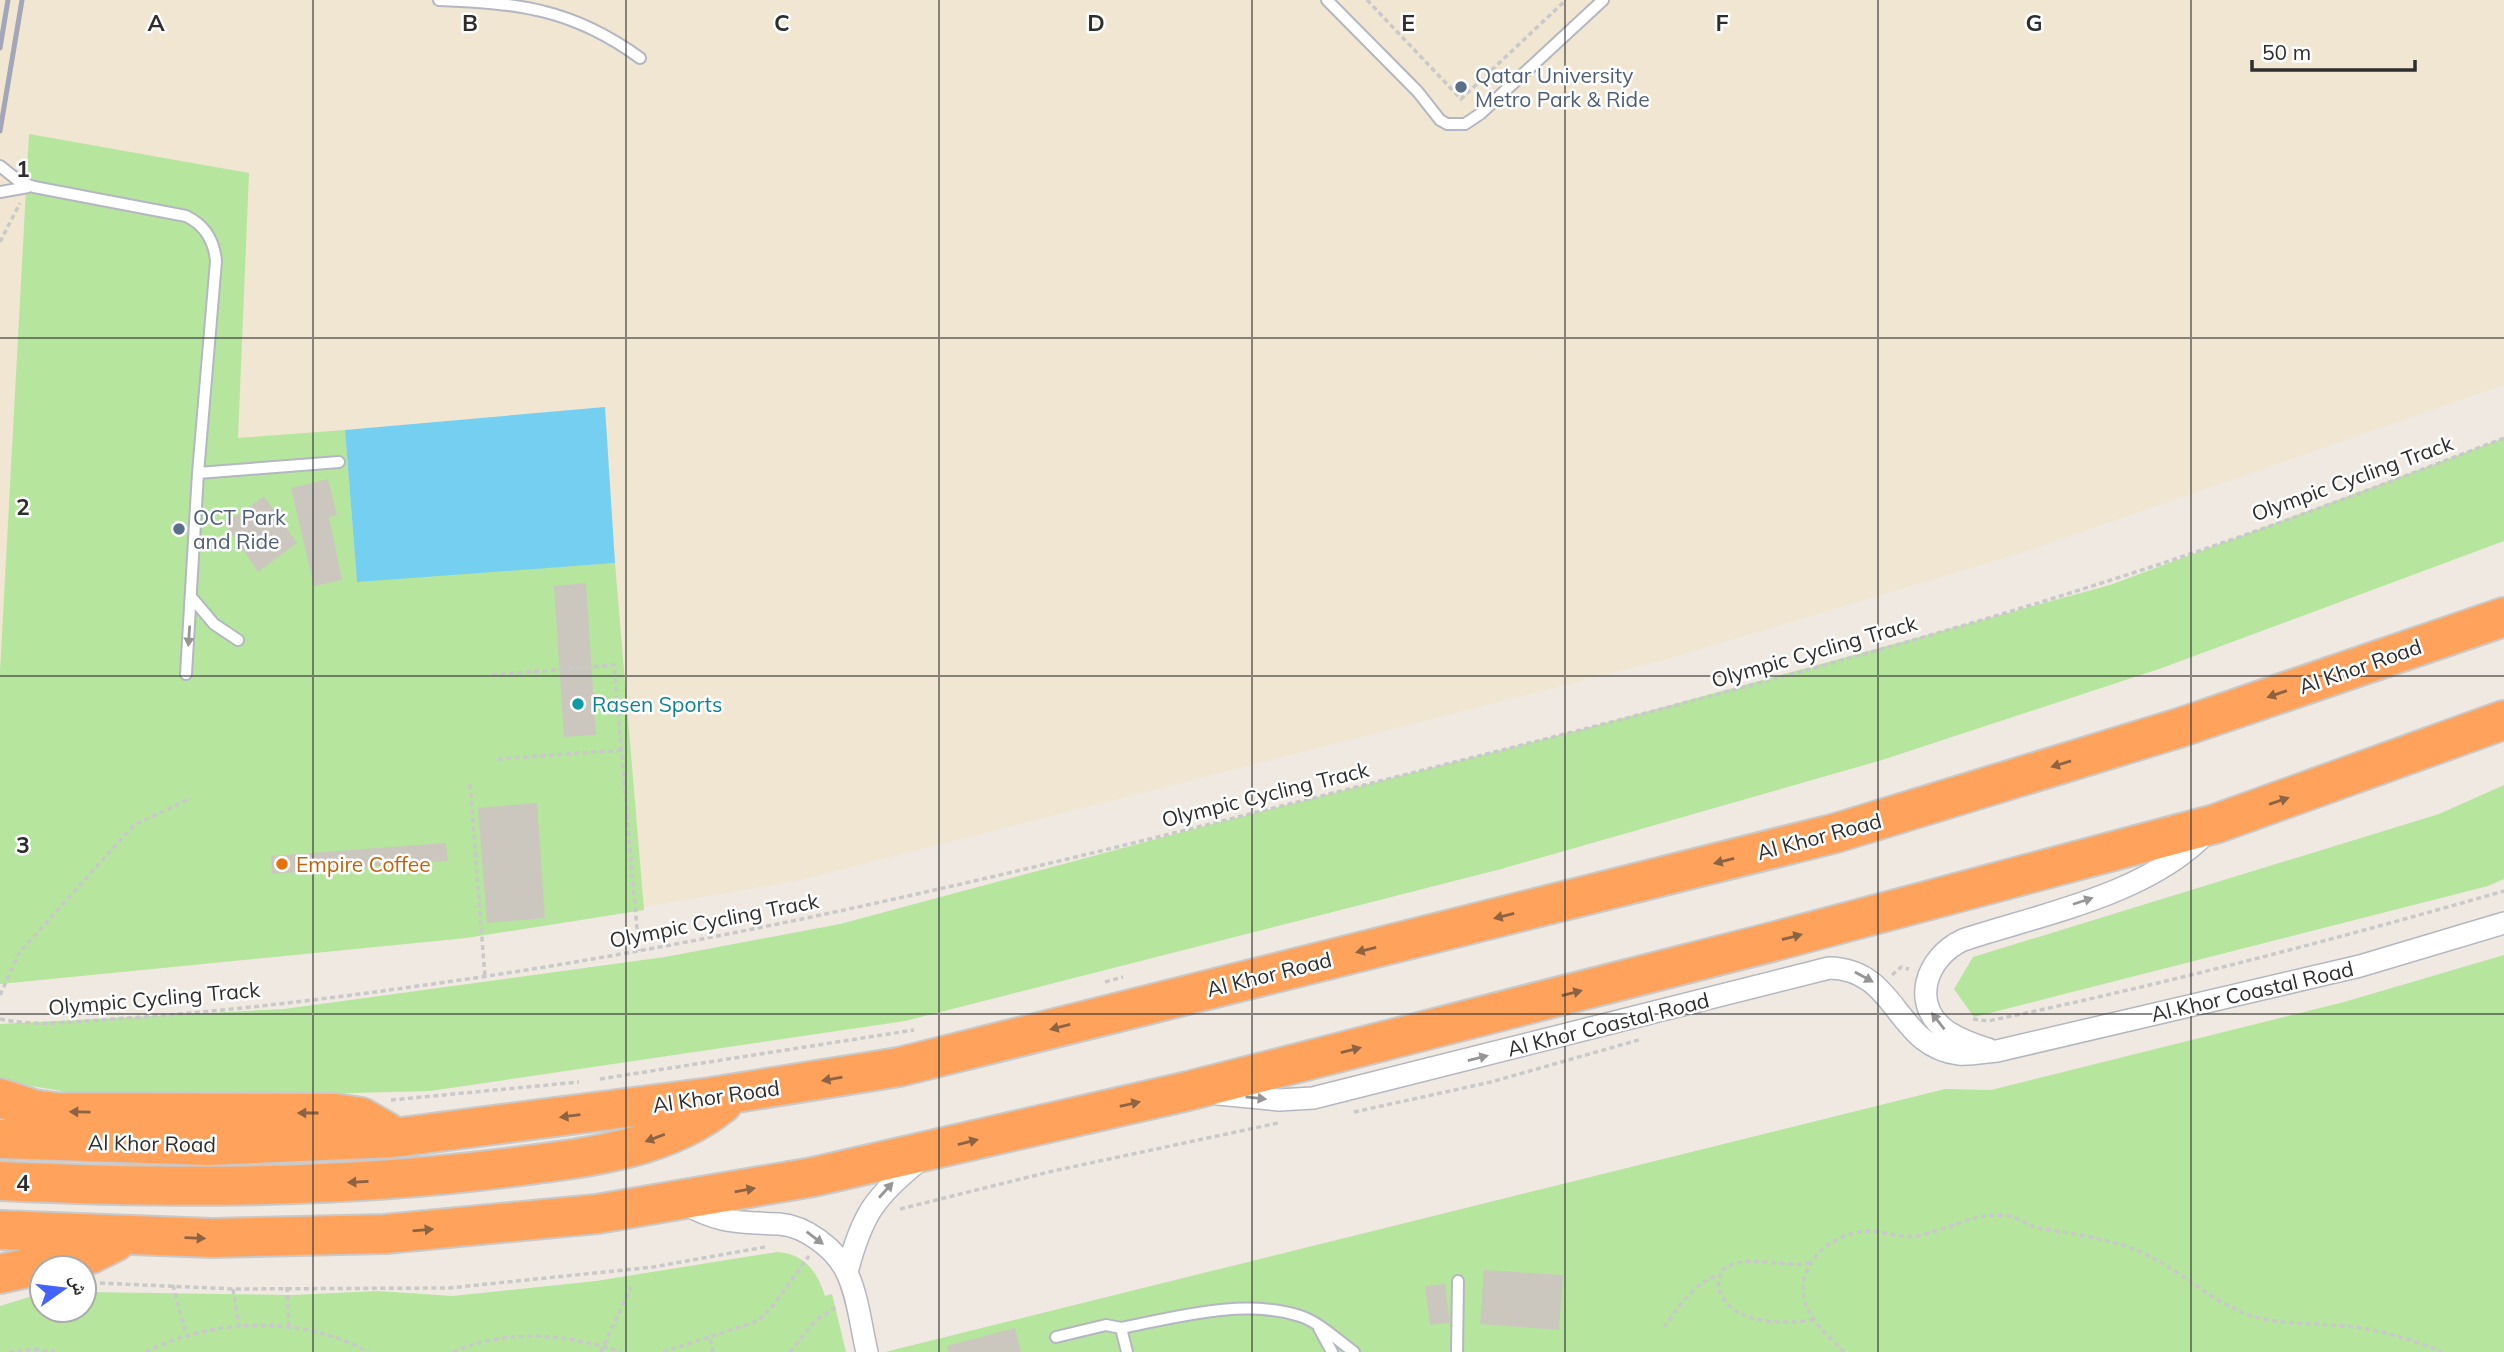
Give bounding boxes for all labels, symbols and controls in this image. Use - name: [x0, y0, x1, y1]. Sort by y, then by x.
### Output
- text: A: [147, 8, 165, 37]
- text: B: [462, 8, 478, 37]
- text: C: [774, 8, 790, 37]
- text: D: [1087, 8, 1105, 37]
- text: E: [1401, 8, 1415, 37]
- text: F: [1715, 8, 1729, 37]
- text: G: [2025, 8, 2043, 37]
- scale bar: [2252, 28, 2415, 72]
- text: 50 m: [2262, 39, 2311, 65]
- place label: Qatar University Metro Park & Ride: [1475, 62, 1650, 112]
- marker: Qatar University Metro Park & Ride: [1453, 79, 1469, 95]
- text: 1: [16, 154, 30, 183]
- street label: Olympic Cycling Track: [2248, 429, 2456, 527]
- text: 2: [16, 492, 30, 521]
- place label: OCT Park and Ride: [193, 504, 286, 554]
- marker: OCT Park and Ride: [171, 521, 187, 537]
- street label: Olympic Cycling Track: [1708, 609, 1920, 693]
- one-way arrow: [183, 625, 194, 647]
- street label: Al Khor Road: [2295, 633, 2425, 699]
- one-way arrow: [2267, 689, 2288, 700]
- place label: Rasen Sports: [592, 691, 722, 717]
- marker: Rasen Sports: [570, 696, 586, 712]
- street label: Olympic Cycling Track: [1159, 756, 1371, 832]
- one-way arrow: [2050, 760, 2071, 770]
- one-way arrow: [2269, 795, 2290, 806]
- street label: Al Khor Road: [1754, 807, 1884, 865]
- text: 3: [16, 830, 30, 859]
- place label: Empire Coffee: [296, 851, 431, 877]
- marker: Empire Coffee: [274, 856, 290, 872]
- one-way arrow: [1713, 856, 1735, 867]
- street label: Olympic Cycling Track: [607, 887, 821, 953]
- one-way arrow: [2073, 895, 2094, 905]
- one-way arrow: [1493, 911, 1515, 922]
- one-way arrow: [1781, 931, 1803, 942]
- one-way arrow: [1355, 945, 1377, 956]
- street label: Al Khor Road: [1204, 946, 1334, 1002]
- street label: Al Khor Coastal Road: [2148, 955, 2356, 1027]
- one-way arrow: [1854, 971, 1874, 983]
- street label: Olympic Cycling Track: [47, 976, 261, 1020]
- street label: Al Khor Coastal Road: [1504, 986, 1712, 1062]
- one-way arrow: [1562, 988, 1583, 998]
- one-way arrow: [1931, 1012, 1946, 1030]
- one-way arrow: [1049, 1022, 1071, 1033]
- one-way arrow: [1340, 1044, 1362, 1055]
- one-way arrow: [1467, 1052, 1489, 1063]
- street label: Al Khor Road: [651, 1074, 781, 1118]
- one-way arrow: [821, 1074, 843, 1085]
- one-way arrow: [1245, 1092, 1267, 1103]
- one-way arrow: [1119, 1098, 1141, 1109]
- one-way arrow: [69, 1106, 91, 1118]
- one-way arrow: [296, 1107, 318, 1119]
- one-way arrow: [559, 1110, 581, 1121]
- street label: Al Khor Road: [88, 1129, 216, 1157]
- one-way arrow: [644, 1133, 665, 1144]
- one-way arrow: [957, 1136, 979, 1147]
- text: 4: [16, 1168, 30, 1197]
- one-way arrow: [347, 1177, 369, 1188]
- one-way arrow: [878, 1181, 893, 1198]
- one-way arrow: [734, 1184, 756, 1195]
- one-way arrow: [412, 1224, 434, 1235]
- one-way arrow: [805, 1230, 823, 1245]
- one-way arrow: [185, 1232, 207, 1243]
- north arrow: [28, 1254, 98, 1324]
- text: ش: [65, 1272, 94, 1298]

